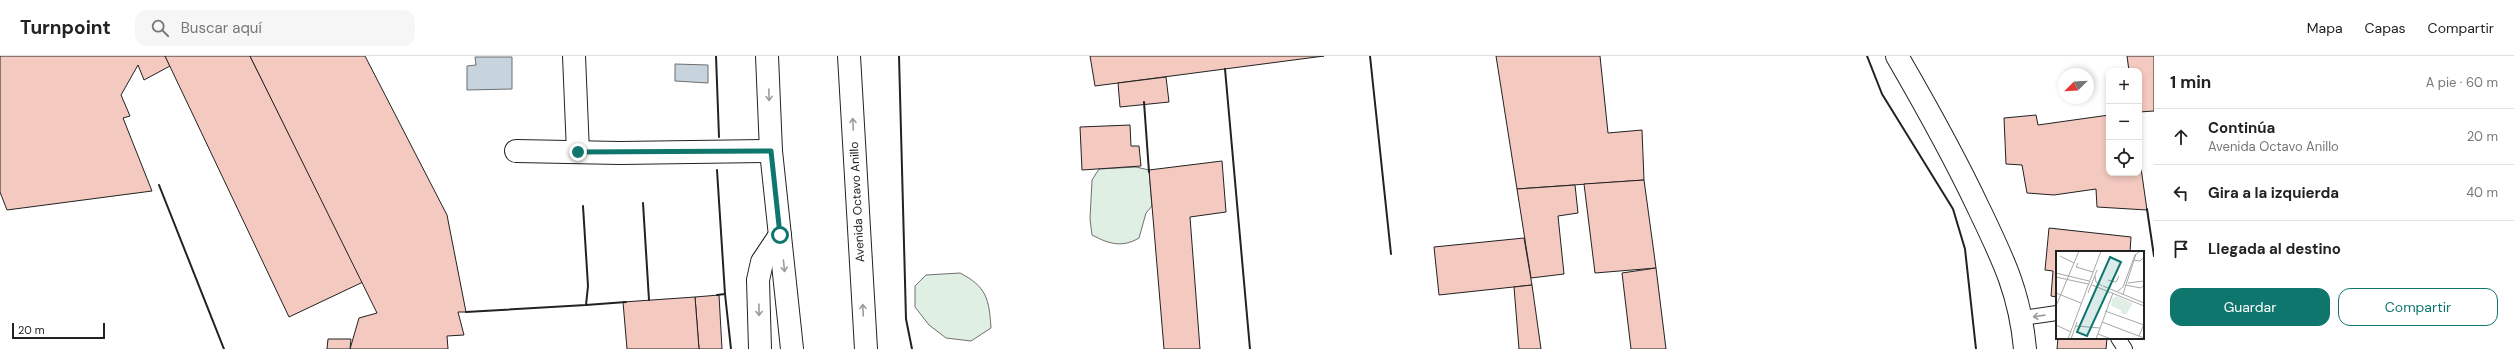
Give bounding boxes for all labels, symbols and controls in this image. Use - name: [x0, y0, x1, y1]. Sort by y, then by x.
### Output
- search box: [135, 10, 415, 46]
- text: Turnpoint: [20, 15, 111, 40]
- icon: search: [149, 17, 171, 39]
- text: Buscar aquí: [181, 18, 262, 38]
- text: Mapa: [2307, 19, 2343, 37]
- text: Capas: [2365, 19, 2406, 37]
- text: Compartir: [2428, 19, 2494, 37]
- north arrow: [2058, 68, 2094, 104]
- map controls: [2106, 68, 2142, 176]
- button: +: [2106, 68, 2142, 104]
- text: 1 min: [2170, 71, 2211, 93]
- text: A pie · 60 m: [2426, 74, 2498, 91]
- one-way arrow: [765, 88, 772, 101]
- button: −: [2106, 104, 2142, 140]
- one-way arrow: [849, 118, 857, 131]
- text: Continúa: [2208, 118, 2275, 138]
- icon: ahead: [2170, 126, 2192, 148]
- text: 20 m: [2467, 128, 2498, 145]
- text: Avenida Octavo Anillo: [2208, 138, 2339, 155]
- button: locate: [2106, 140, 2142, 176]
- street label: Avenida Octavo Anillo: [846, 141, 868, 263]
- route end: [569, 143, 587, 161]
- icon: left: [2170, 182, 2192, 204]
- text: Gira a la izquierda: [2208, 183, 2339, 203]
- text: 40 m: [2466, 184, 2498, 201]
- route start: [771, 226, 789, 244]
- icon: arrive: [2170, 238, 2192, 260]
- text: Llegada al destino: [2208, 239, 2341, 259]
- inset map: [2056, 251, 2144, 339]
- one-way arrow: [780, 259, 787, 272]
- button: Guardar: [2170, 288, 2330, 326]
- button: Compartir: [2338, 288, 2498, 326]
- one-way arrow: [755, 303, 763, 316]
- one-way arrow: [860, 304, 867, 317]
- one-way arrow: [2033, 312, 2046, 320]
- scale bar: [12, 321, 105, 340]
- text: 20 m: [18, 323, 44, 337]

